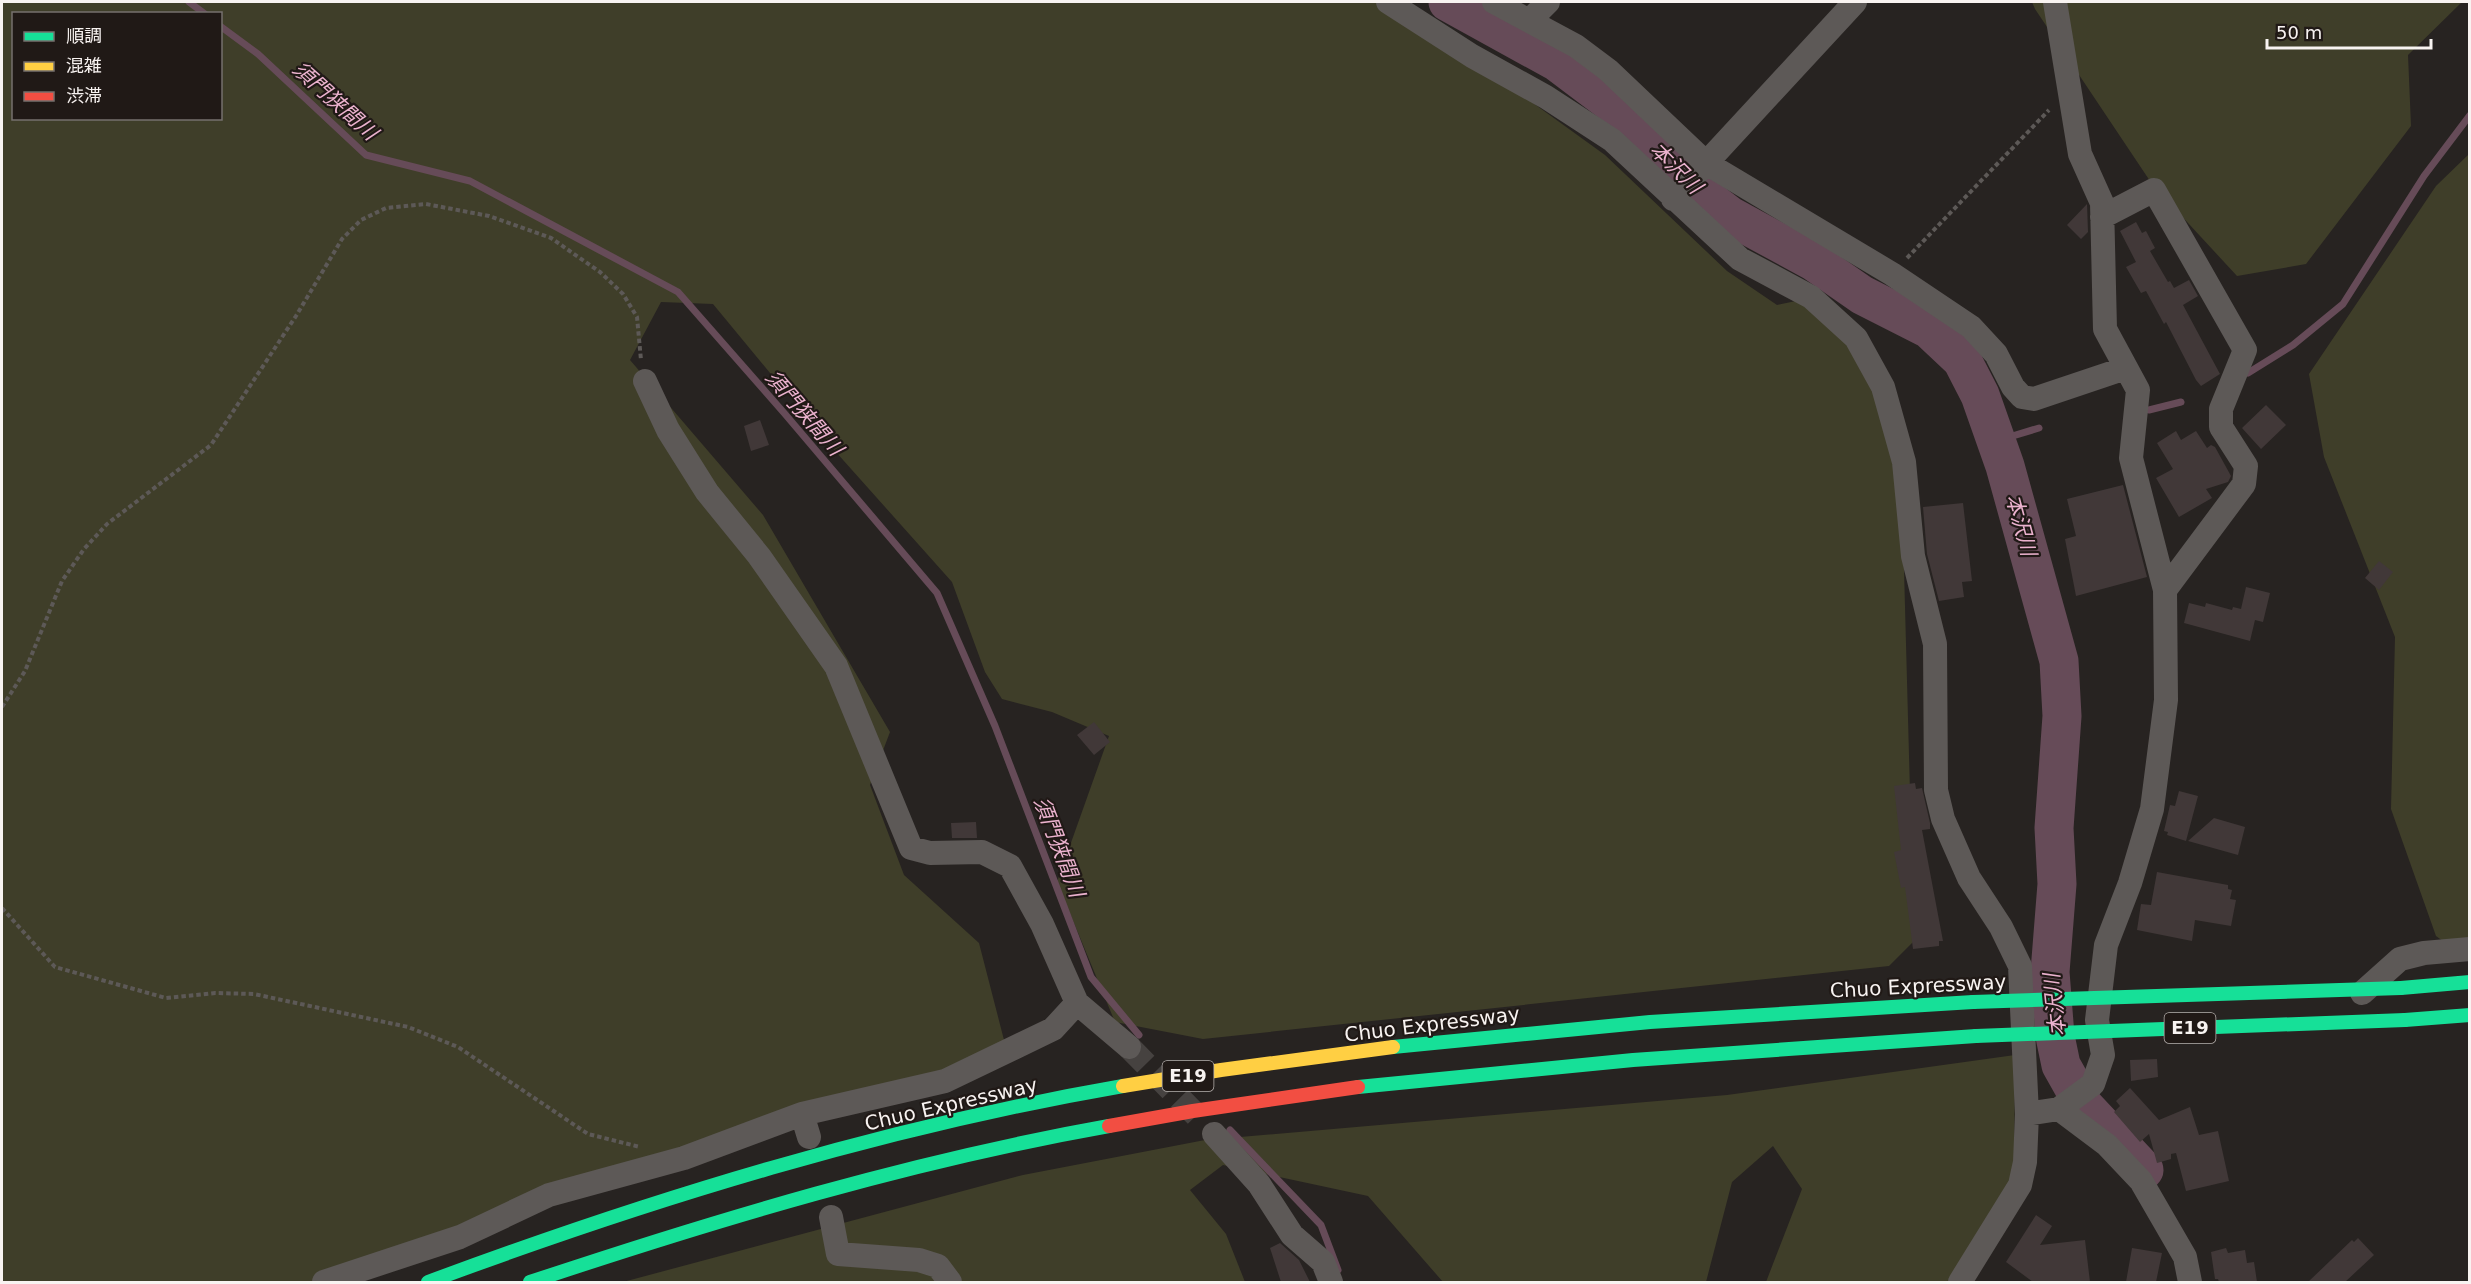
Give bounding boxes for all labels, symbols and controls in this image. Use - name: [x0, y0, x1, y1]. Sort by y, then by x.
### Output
- legend: [12, 12, 222, 120]
- scale bar: [2267, 12, 2430, 50]
- text: 50 m: [2276, 22, 2322, 43]
- text: 順調: [66, 25, 102, 46]
- text: 混雑: [66, 55, 102, 76]
- water label: 須門狭間川: [288, 57, 384, 146]
- text: 渋滞: [66, 85, 102, 106]
- water label: 本沢川: [1645, 137, 1708, 200]
- water label: 須門狭間川: [761, 366, 849, 462]
- water label: 本沢川: [2001, 491, 2041, 560]
- water label: 須門狭間川: [1029, 794, 1090, 902]
- street label: Chuo Expressway: [1829, 969, 2007, 1003]
- water label: 本沢川: [2040, 970, 2070, 1038]
- street label: Chuo Expressway: [1343, 1001, 1521, 1047]
- road number: E19: [2164, 1013, 2216, 1043]
- road number: E19: [1162, 1061, 1214, 1091]
- street label: Chuo Expressway: [862, 1072, 1040, 1136]

